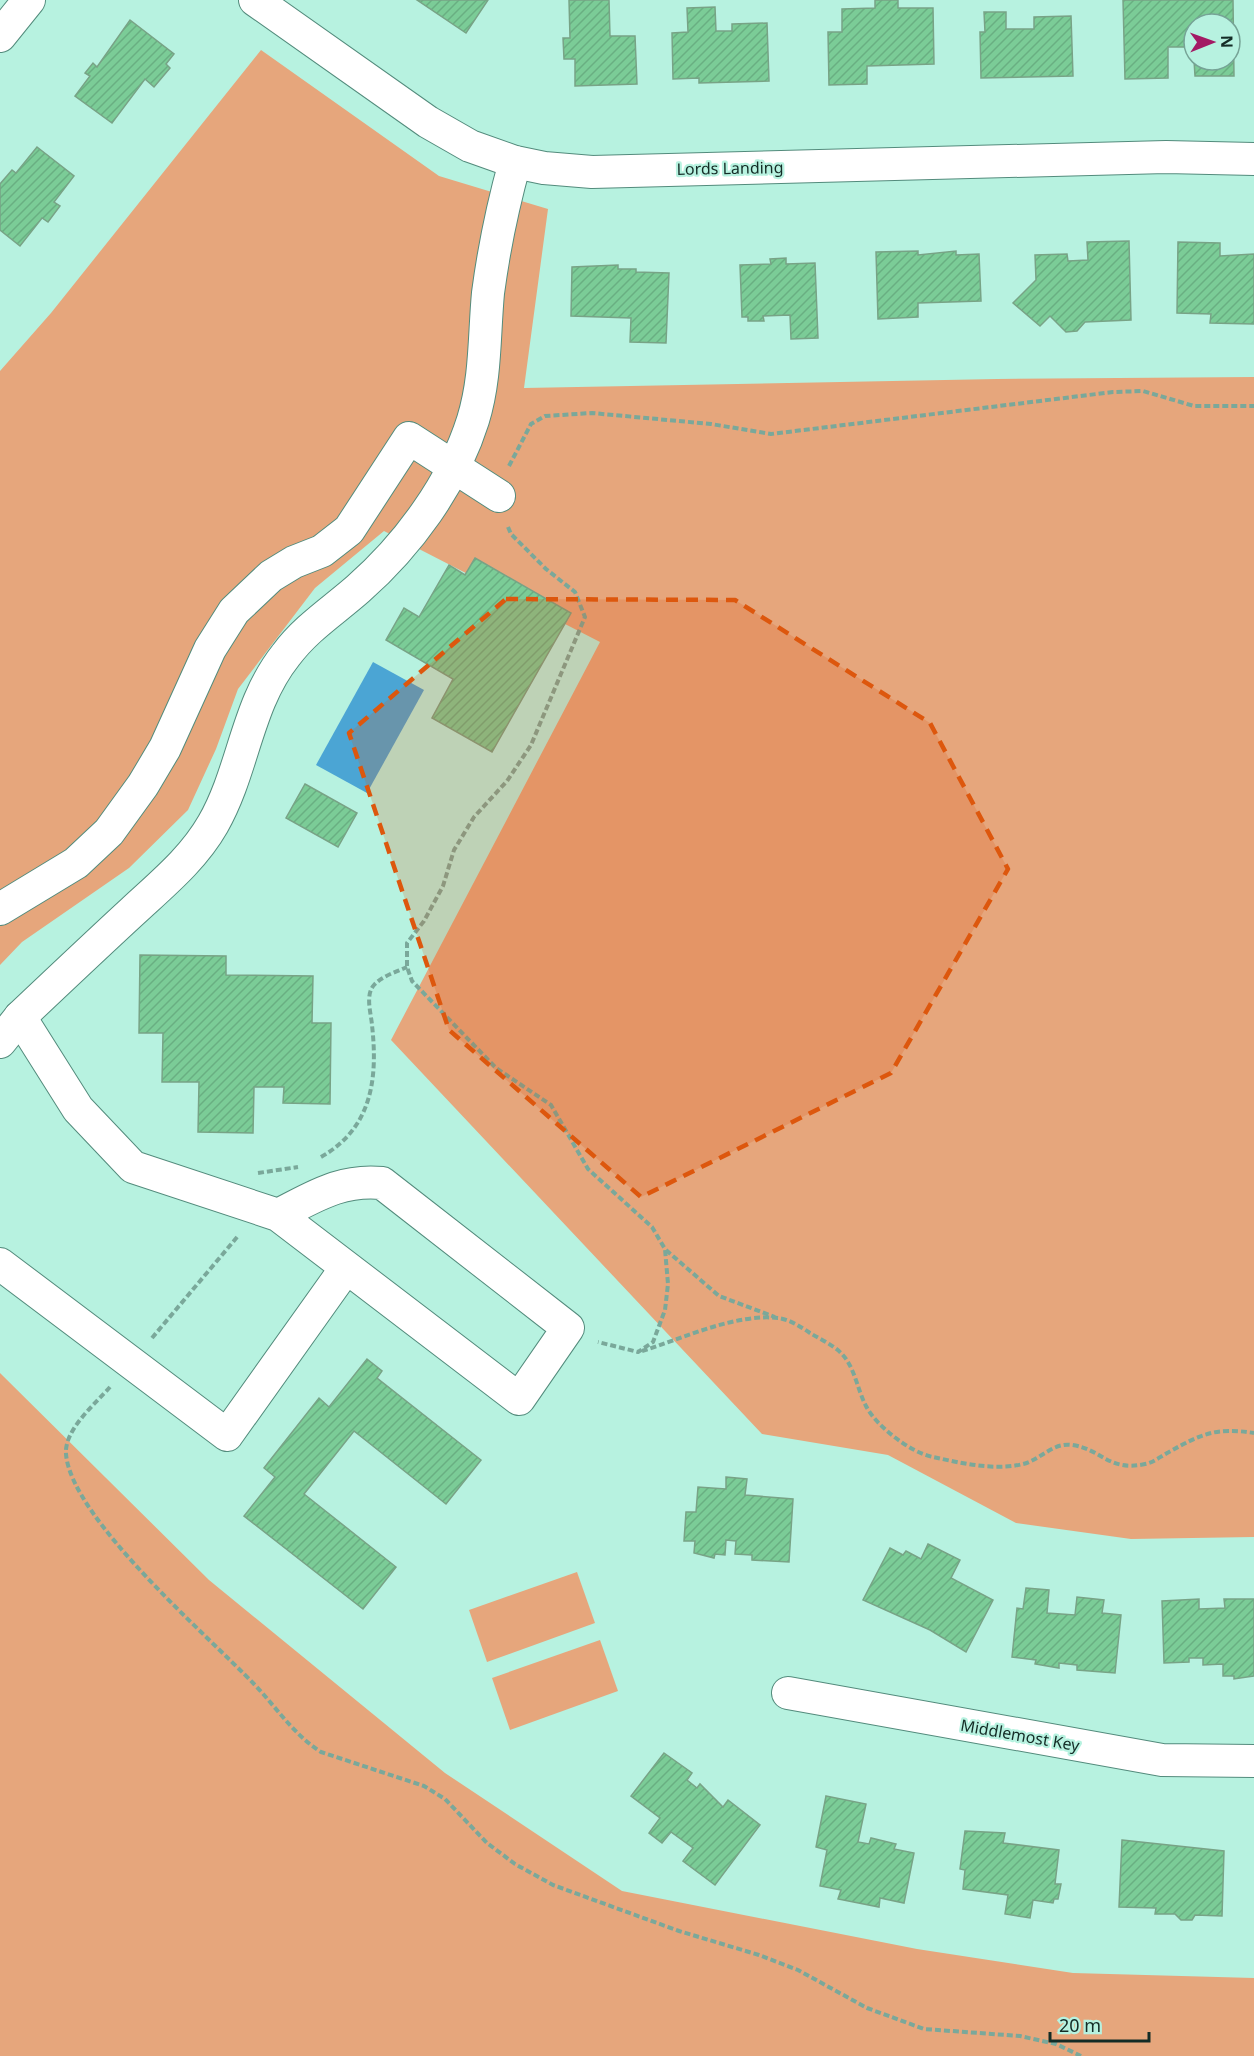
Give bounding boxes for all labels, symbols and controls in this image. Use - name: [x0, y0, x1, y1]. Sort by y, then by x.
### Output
- north arrow: [1182, 12, 1242, 72]
- text: N: [1216, 35, 1238, 48]
- street label: Lords Landing: [676, 156, 784, 180]
- street label: Middlemost Key: [959, 1714, 1082, 1756]
- scale bar: [1050, 2005, 1149, 2043]
- text: 20 m: [1059, 2013, 1101, 2037]

